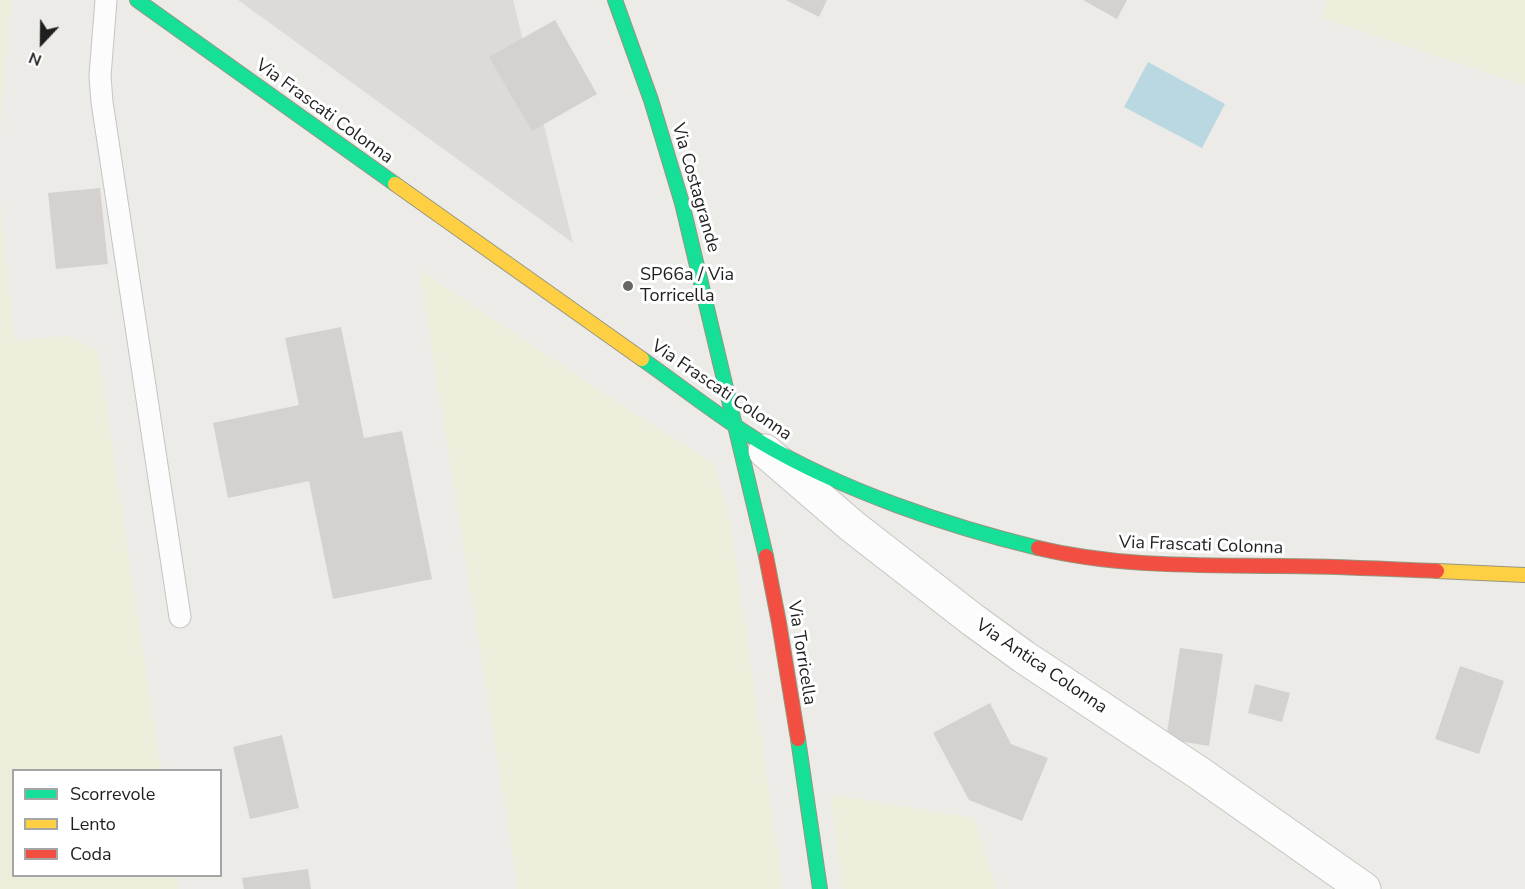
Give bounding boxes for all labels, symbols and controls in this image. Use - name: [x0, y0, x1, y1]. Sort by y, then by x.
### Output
- north arrow: [12, 12, 72, 72]
- text: N: [26, 46, 45, 71]
- street label: Via Frascati Colonna: [251, 55, 397, 169]
- street label: Via Costagrande: [666, 121, 724, 255]
- place label: SP66a / Via Torricella: [640, 265, 734, 308]
- marker: SP66a / Via Torricella: [621, 279, 635, 293]
- street label: Via Frascati Colonna: [647, 336, 795, 446]
- street label: Via Frascati Colonna: [1118, 532, 1284, 560]
- street label: Via Torricella: [782, 599, 820, 707]
- street label: Via Antica Colonna: [971, 615, 1111, 719]
- legend: [12, 769, 222, 877]
- text: Scorrevole: [70, 782, 155, 806]
- text: Lento: [70, 812, 116, 836]
- text: Coda: [70, 842, 112, 866]

